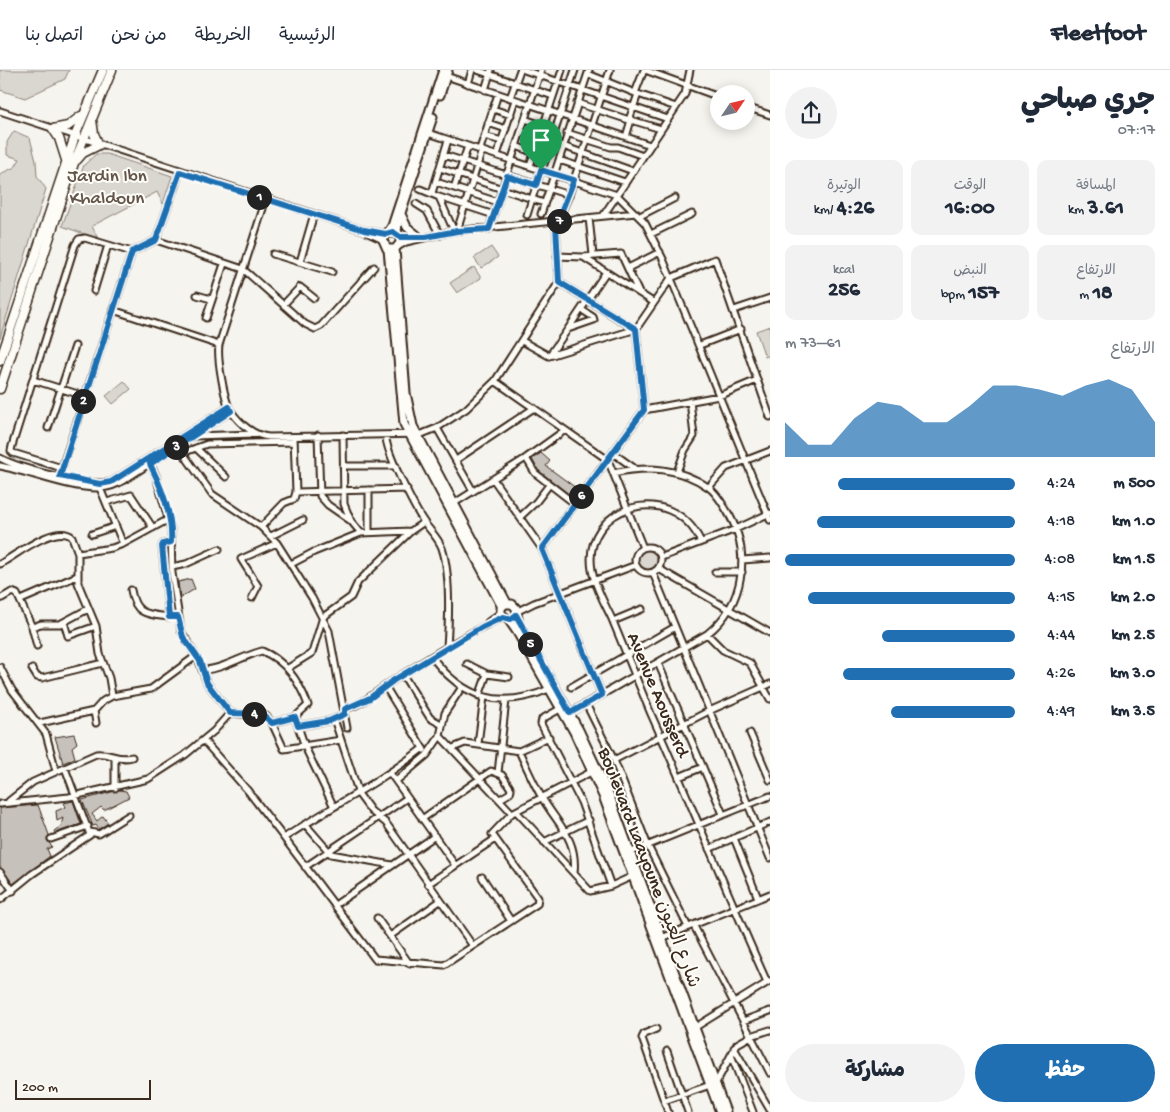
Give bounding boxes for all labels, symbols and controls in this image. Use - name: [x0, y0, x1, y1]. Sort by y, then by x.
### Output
- text: Fleetfoot: [1051, 20, 1145, 49]
- text: اتصل بنا: [25, 26, 83, 47]
- text: من نحن: [111, 26, 167, 47]
- text: الخريطة: [195, 26, 251, 47]
- text: الرئيسية: [279, 26, 335, 47]
- north arrow: [710, 85, 755, 130]
- map controls: [710, 85, 755, 130]
- text: جري صباحي: [1021, 86, 1155, 119]
- button: share: [785, 87, 837, 139]
- pin: [520, 119, 562, 170]
- text: 07:17: [1118, 122, 1155, 141]
- icon: arrive: [527, 126, 555, 154]
- park label: Jardin Ibn Khaldoun: [67, 166, 147, 211]
- text: الوتيرة: [827, 178, 861, 195]
- text: الوقت: [954, 178, 986, 195]
- text: المسافة: [1076, 178, 1116, 195]
- pin: 1: [246, 184, 272, 210]
- text: 1: [257, 189, 262, 206]
- text: 4:26: [837, 197, 874, 222]
- text: 16:00: [945, 197, 995, 222]
- text: 3.61: [1087, 197, 1124, 222]
- text: /km: [814, 202, 837, 219]
- text: km: [1068, 202, 1087, 219]
- pin: 7: [546, 208, 572, 234]
- text: 7: [556, 213, 563, 230]
- text: kcal: [833, 262, 855, 279]
- text: النبض: [953, 263, 987, 280]
- text: الارتفاع: [1076, 263, 1116, 280]
- text: 256: [828, 279, 860, 304]
- text: 157: [969, 282, 999, 307]
- text: 18: [1093, 282, 1113, 307]
- text: bpm: [941, 287, 969, 304]
- text: m: [1079, 287, 1093, 304]
- text: 61–73 m: [785, 335, 841, 354]
- text: الارتفاع: [1110, 341, 1155, 360]
- pin: 2: [70, 388, 96, 414]
- text: 2: [80, 393, 87, 410]
- pin: 3: [164, 434, 188, 460]
- text: 3: [173, 439, 180, 456]
- text: 4:24: [1047, 475, 1075, 494]
- text: 500 m: [1113, 475, 1155, 494]
- pin: 6: [568, 484, 594, 508]
- text: 6: [578, 488, 585, 505]
- text: 4:18: [1047, 513, 1075, 532]
- text: 1.0 km: [1112, 513, 1155, 532]
- text: 4:08: [1045, 551, 1075, 570]
- text: 1.5 km: [1113, 551, 1155, 570]
- text: 4:15: [1048, 589, 1075, 608]
- text: 2.0 km: [1111, 589, 1155, 608]
- text: 4:44: [1047, 627, 1075, 646]
- text: 2.5 km: [1111, 627, 1155, 646]
- street label: Avenue Aousserd: [620, 630, 694, 763]
- pin: 5: [518, 632, 542, 656]
- text: 5: [527, 636, 534, 653]
- text: 4:26: [1046, 665, 1075, 684]
- text: 3.0 km: [1110, 665, 1155, 684]
- pin: 4: [242, 702, 266, 726]
- text: 4:49: [1047, 703, 1075, 722]
- text: 3.5 km: [1111, 703, 1155, 722]
- text: 4: [251, 706, 258, 723]
- street label: Boulevard Laayoune شارع العيون: [591, 744, 704, 992]
- button: مشاركة: [785, 1044, 965, 1102]
- button: حفظ: [975, 1044, 1155, 1102]
- scale bar: [15, 1077, 151, 1100]
- text: 200 m: [22, 1080, 58, 1097]

